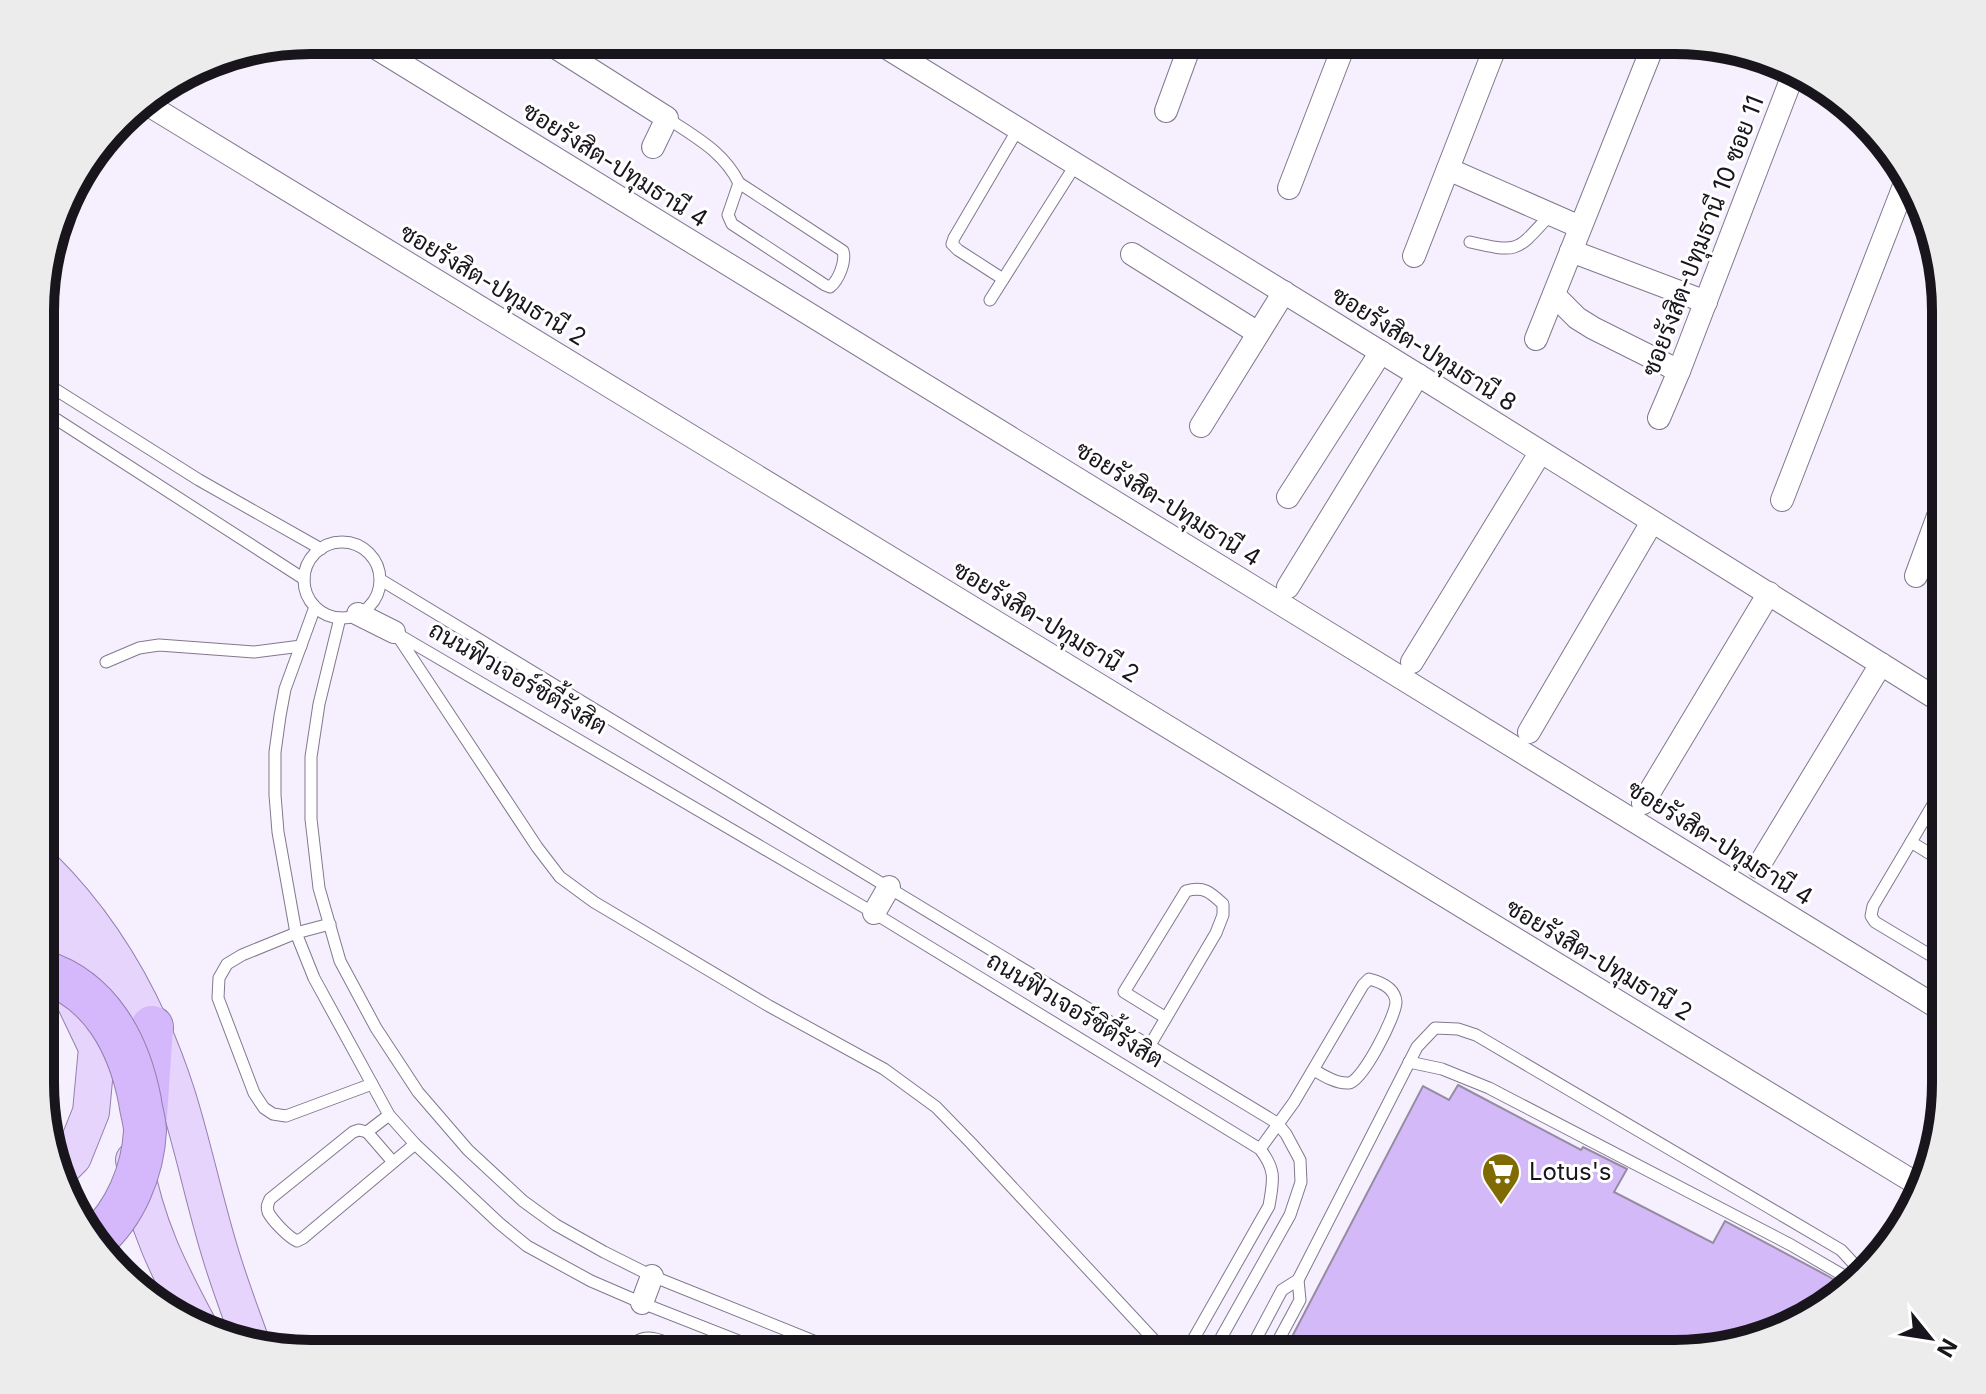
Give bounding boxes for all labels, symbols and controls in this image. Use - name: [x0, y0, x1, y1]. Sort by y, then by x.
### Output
- street label: ซอยรังสิต-ปทุมธานี 10 ซอย 11: [1636, 91, 1771, 381]
- street label: ซอยรังสิต-ปทุมธานี 4: [516, 96, 713, 235]
- street label: ซอยรังสิต-ปทุมธานี 2: [394, 218, 592, 353]
- street label: ซอยรังสิต-ปทุมธานี 8: [1325, 280, 1522, 419]
- street label: ซอยรังสิต-ปทุมธานี 4: [1069, 435, 1266, 574]
- street label: ซอยรังสิต-ปทุมธานี 2: [947, 555, 1145, 690]
- street label: ถนนฟิวเจอร์ซิตี้รังสิต: [424, 609, 616, 740]
- street label: ซอยรังสิต-ปทุมธานี 4: [1621, 774, 1818, 913]
- street label: ซอยรังสิต-ปทุมธานี 2: [1500, 893, 1698, 1028]
- street label: ถนนฟิวเจอร์ซิตี้รังสิต: [982, 939, 1172, 1074]
- supermarket icon: Lotus's: [1480, 1151, 1522, 1206]
- place label: Lotus's: [1529, 1157, 1612, 1186]
- north arrow: [1890, 1298, 1970, 1378]
- text: N: [1932, 1334, 1963, 1362]

